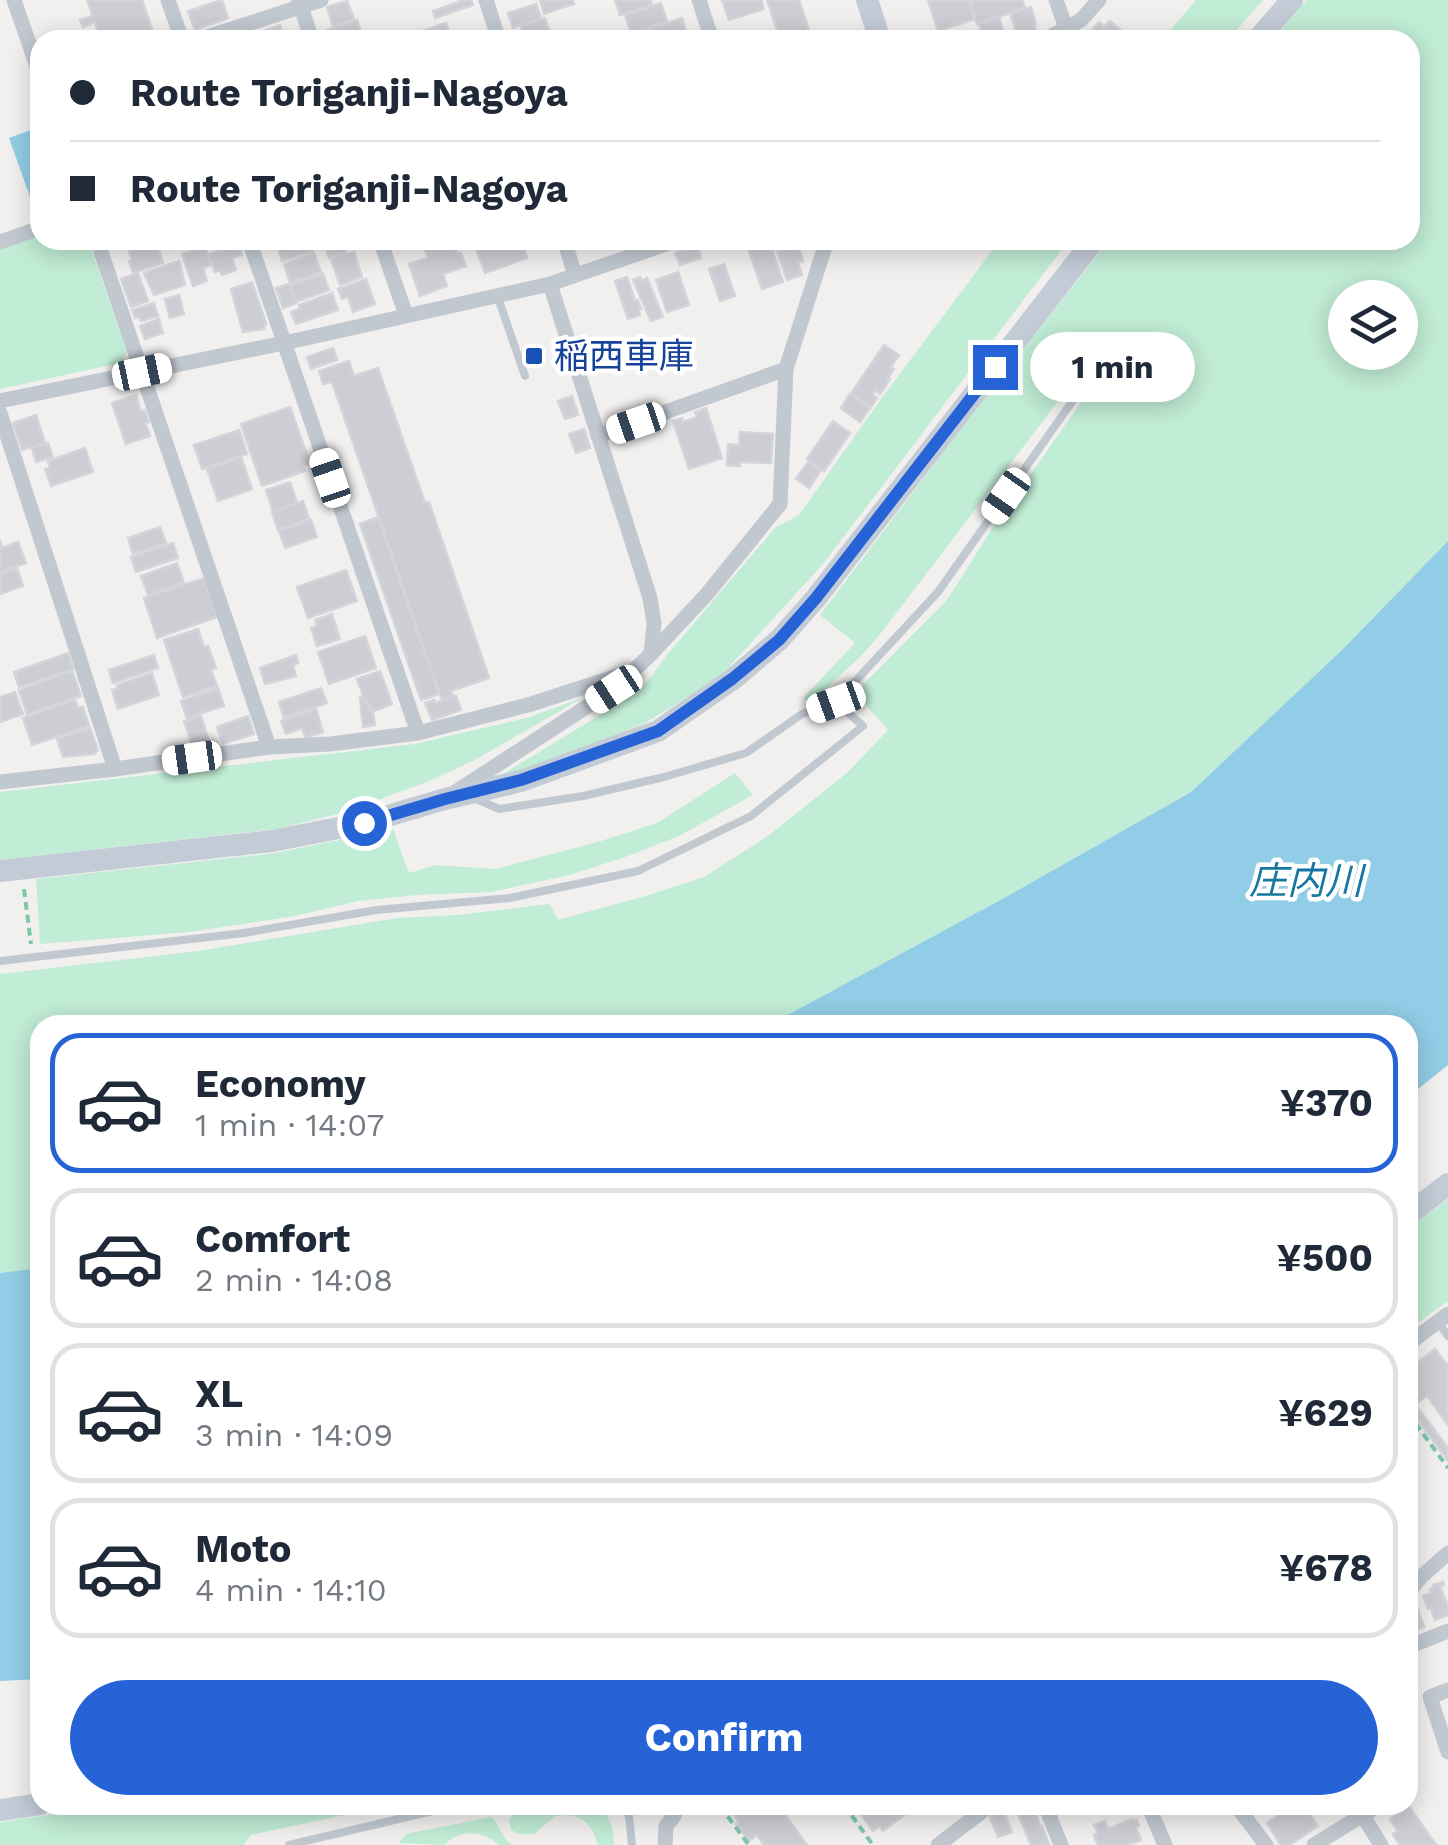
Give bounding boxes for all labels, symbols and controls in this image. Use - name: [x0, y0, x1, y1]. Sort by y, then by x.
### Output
- text: Route Toriganji-Nagoya: [130, 71, 568, 115]
- text: Route Toriganji-Nagoya: [130, 167, 568, 211]
- map controls: [1328, 280, 1418, 370]
- button: layers: [1328, 280, 1418, 370]
- callout: 1 min: [1030, 332, 1195, 402]
- place label: 稲西車庫: [554, 335, 694, 377]
- marker: 稲西車庫: [523, 345, 545, 367]
- route end: [973, 345, 1018, 390]
- text: 1 min: [1071, 348, 1154, 386]
- car: [110, 351, 174, 393]
- car: [603, 399, 669, 447]
- car: [306, 445, 354, 511]
- car: [977, 463, 1035, 529]
- car: [581, 660, 647, 718]
- car: [803, 678, 869, 726]
- car: [160, 739, 224, 777]
- route start: [342, 801, 387, 846]
- water label: 庄内川: [1249, 859, 1367, 903]
- icon: car: [75, 1058, 165, 1148]
- text: Economy: [195, 1062, 366, 1106]
- text: ¥370: [1280, 1081, 1373, 1125]
- text: 1 min · 14:07: [195, 1106, 384, 1144]
- icon: car: [75, 1213, 165, 1303]
- text: Comfort: [195, 1217, 350, 1261]
- text: ¥500: [1277, 1236, 1373, 1280]
- text: 2 min · 14:08: [195, 1261, 393, 1299]
- icon: car: [75, 1368, 165, 1458]
- text: XL: [195, 1372, 243, 1416]
- text: ¥629: [1278, 1391, 1373, 1435]
- text: 3 min · 14:09: [195, 1416, 393, 1454]
- icon: car: [75, 1523, 165, 1613]
- text: Moto: [195, 1527, 291, 1571]
- text: ¥678: [1279, 1546, 1373, 1590]
- text: 4 min · 14:10: [195, 1571, 387, 1609]
- button: Confirm: [70, 1680, 1378, 1795]

